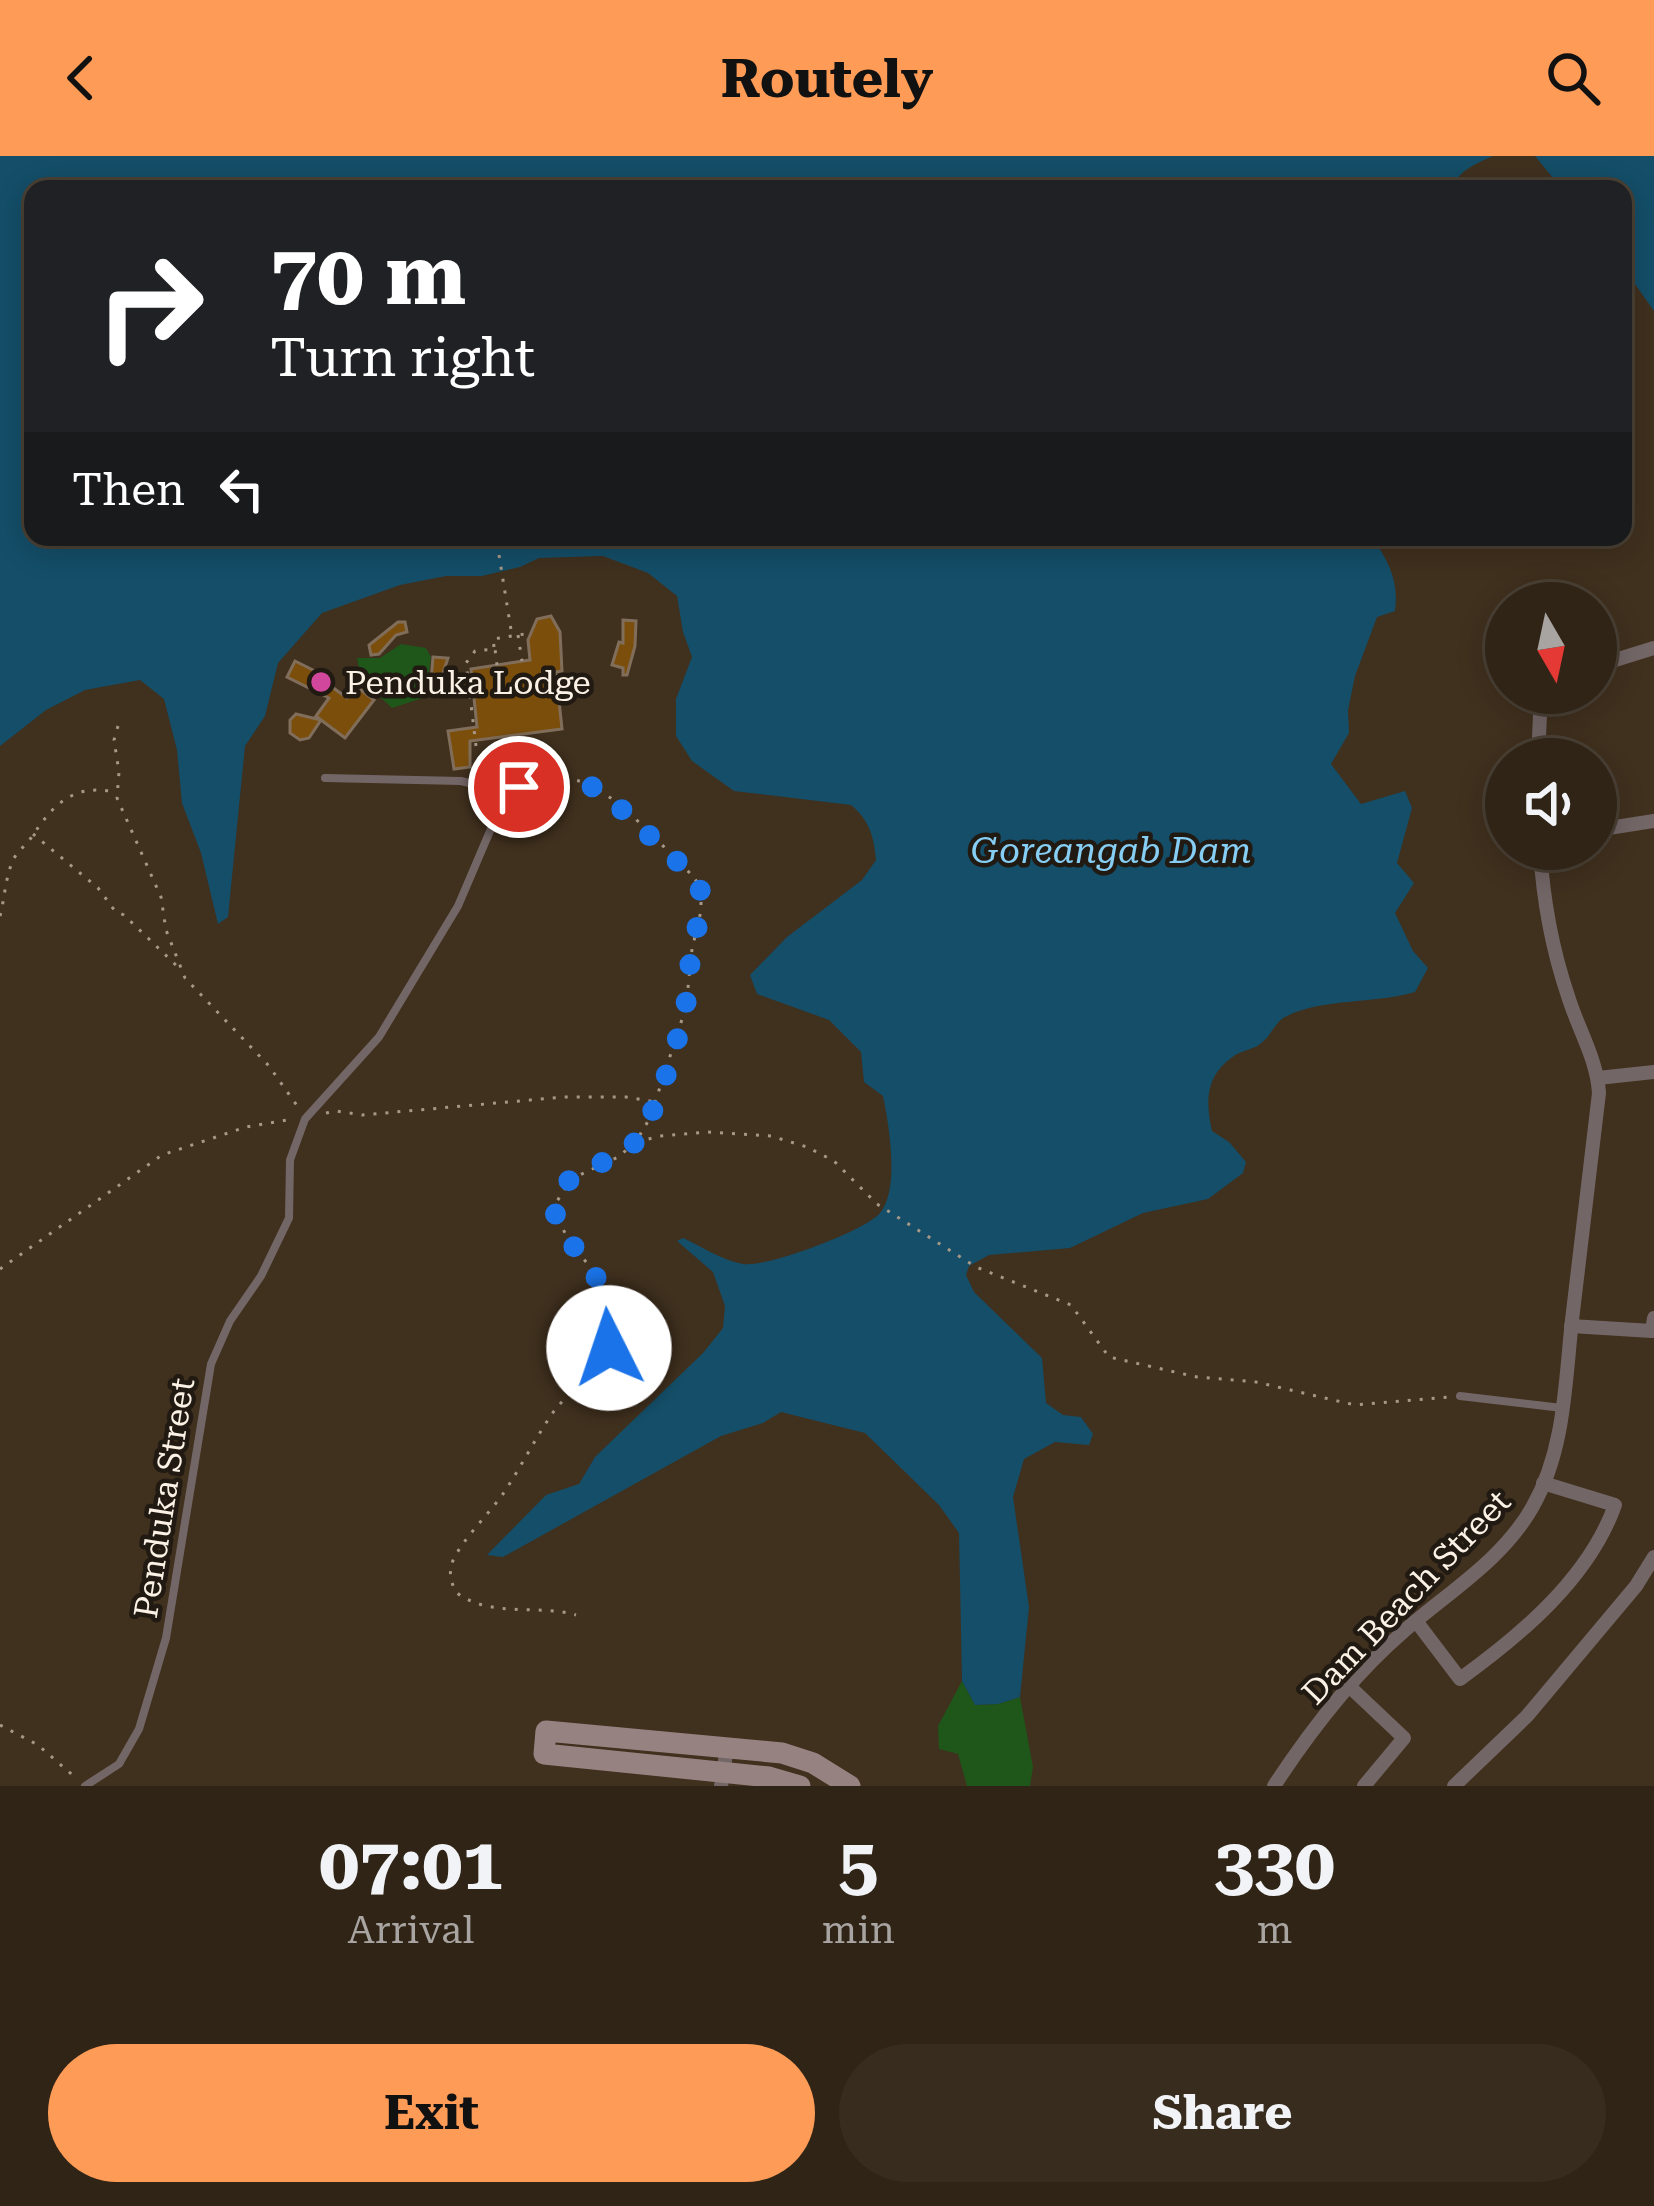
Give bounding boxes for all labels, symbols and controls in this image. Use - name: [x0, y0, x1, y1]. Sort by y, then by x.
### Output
- icon: back: [48, 45, 114, 111]
- icon: search: [1540, 45, 1606, 111]
- text: Routely: [721, 47, 933, 110]
- text: 70 m: [270, 226, 466, 324]
- icon: right: [72, 228, 228, 384]
- text: Turn right: [270, 326, 535, 389]
- icon: left: [209, 456, 275, 522]
- text: Then: [72, 463, 185, 516]
- north arrow: [1485, 582, 1617, 714]
- map controls: [1485, 582, 1617, 870]
- place label: Penduka Lodge: [345, 663, 591, 702]
- marker: Penduka Lodge: [308, 669, 334, 695]
- pin: [468, 736, 570, 838]
- button: sound: [1485, 738, 1617, 870]
- icon: arrive: [486, 754, 552, 820]
- water label: Goreangab Dam: [971, 830, 1251, 872]
- position arrow: [546, 1285, 672, 1411]
- street label: Penduka Street: [126, 1375, 202, 1621]
- street label: Dam Beach Street: [1294, 1482, 1518, 1712]
- text: 07:01: [319, 1822, 503, 1907]
- text: 5: [838, 1822, 879, 1907]
- text: 330: [1214, 1822, 1335, 1907]
- text: Arrival: [348, 1907, 474, 1953]
- text: min: [822, 1907, 895, 1953]
- text: m: [1257, 1907, 1292, 1953]
- button: Exit: [48, 2044, 815, 2182]
- button: Share: [839, 2044, 1606, 2182]

